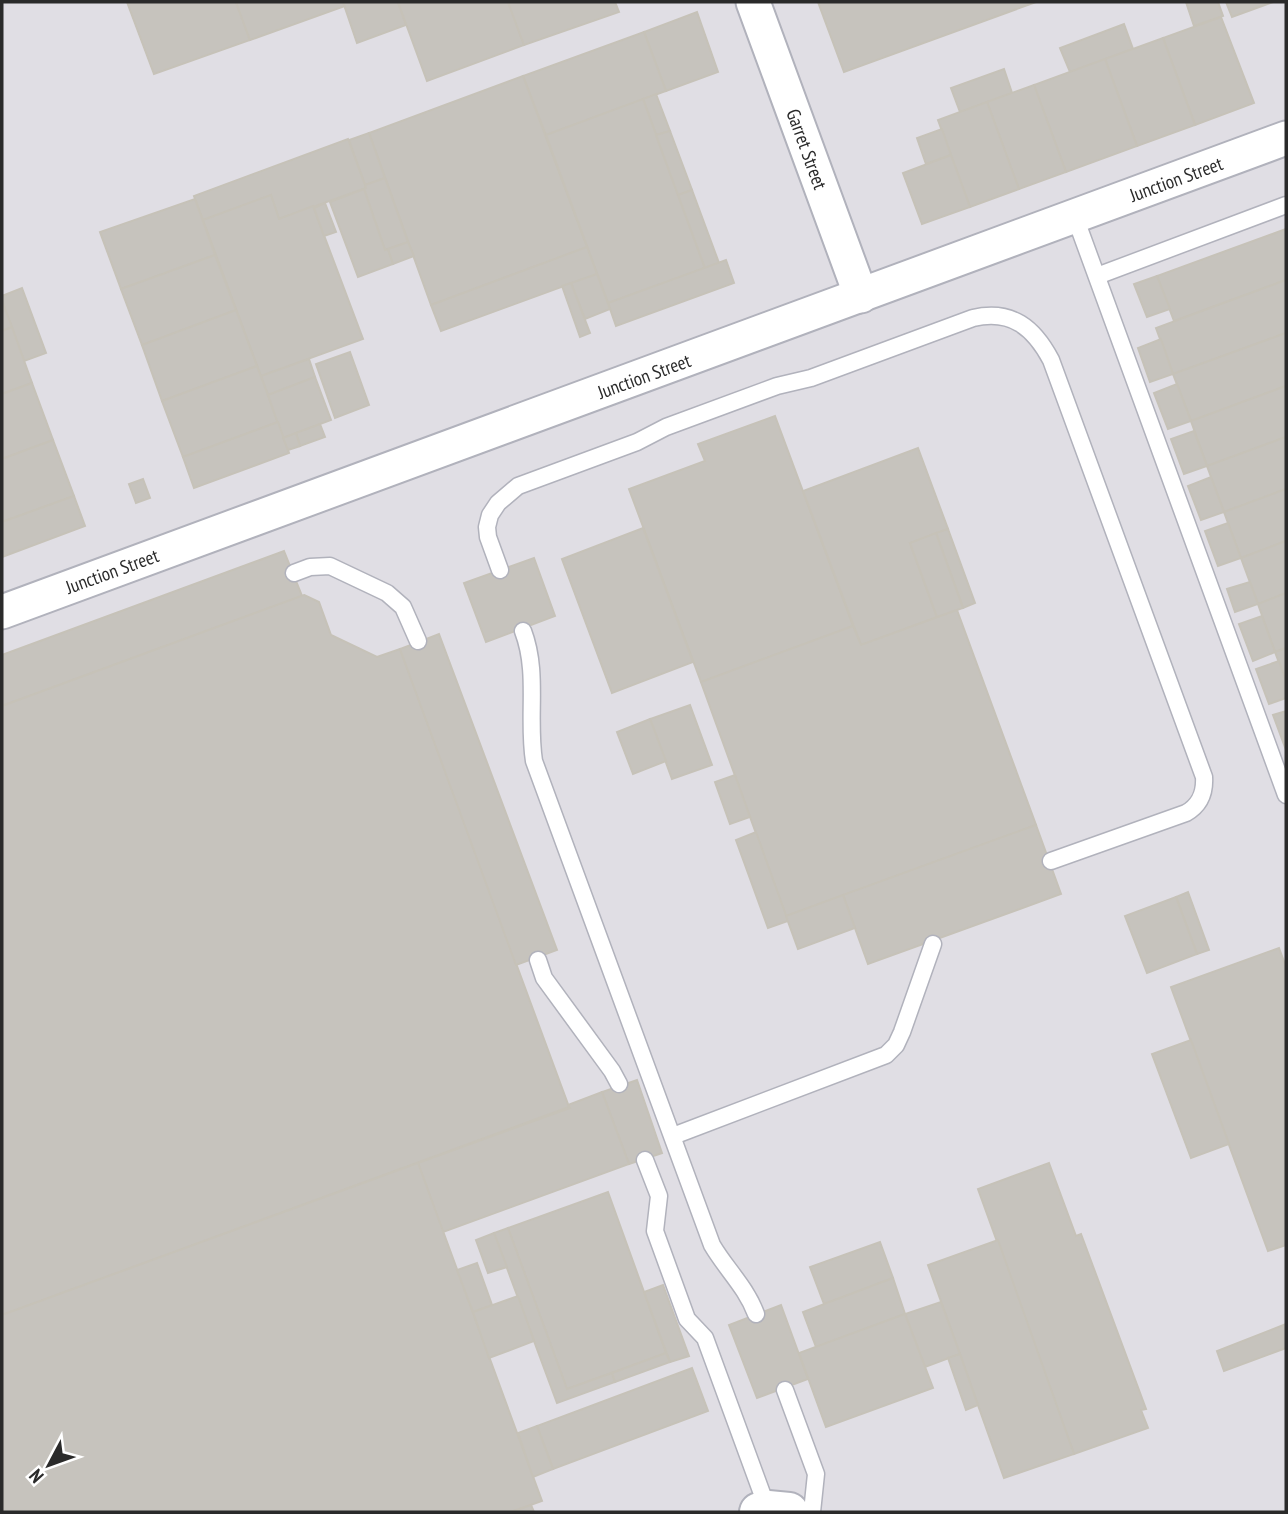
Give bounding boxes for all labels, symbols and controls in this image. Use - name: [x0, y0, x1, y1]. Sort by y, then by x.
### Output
- street label: Garret Street: [781, 106, 833, 193]
- street label: Junction Street: [1125, 151, 1226, 207]
- street label: Junction Street: [593, 348, 694, 404]
- street label: Junction Street: [61, 543, 162, 599]
- north arrow: [14, 1430, 84, 1500]
- text: N: [24, 1464, 49, 1488]

